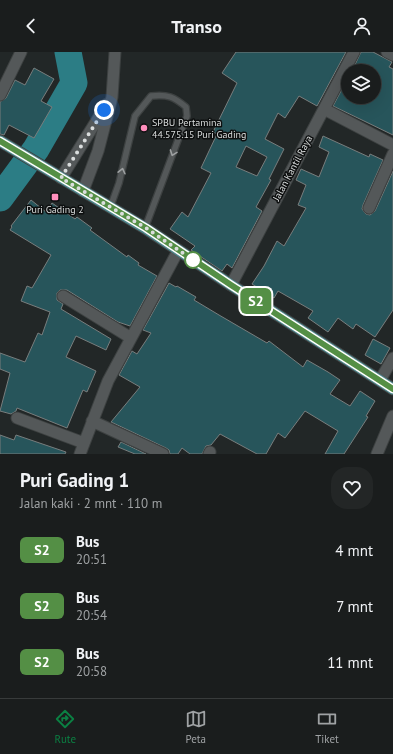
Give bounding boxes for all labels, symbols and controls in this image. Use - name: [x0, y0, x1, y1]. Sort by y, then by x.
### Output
- icon: back: [20, 15, 42, 37]
- text: Transo: [171, 15, 222, 38]
- icon: person: [351, 15, 373, 37]
- map controls: [341, 64, 381, 104]
- button: layers: [341, 64, 381, 104]
- your location: [94, 100, 114, 120]
- place label: SPBU Pertamina 44.575.15 Puri Gading: [152, 116, 246, 141]
- marker: SPBU Pertamina 44.575.15 Puri Gading: [139, 123, 149, 133]
- street label: Jalan Kantil Raya: [269, 133, 315, 204]
- one-way arrow: [170, 149, 178, 156]
- one-way arrow: [117, 167, 125, 174]
- marker: Puri Gading 2: [50, 192, 60, 202]
- place label: Puri Gading 2: [26, 203, 84, 216]
- unlabelled marker: [184, 251, 202, 269]
- line badge: S2: [238, 288, 274, 314]
- text: S2: [248, 292, 264, 310]
- button: heart: [331, 467, 373, 509]
- text: Puri Gading 1: [20, 468, 129, 492]
- text: Jalan kaki · 2 mnt · 110 m: [20, 495, 162, 512]
- text: Bus: [76, 532, 99, 551]
- text: S2: [34, 541, 50, 559]
- text: 4 mnt: [335, 541, 373, 560]
- text: 20:51: [76, 551, 107, 568]
- text: Bus: [76, 588, 99, 607]
- text: S2: [34, 597, 50, 615]
- text: 7 mnt: [336, 597, 373, 616]
- text: 20:54: [76, 607, 107, 624]
- text: Bus: [76, 644, 99, 663]
- text: S2: [34, 653, 50, 671]
- text: 11 mnt: [327, 653, 373, 672]
- text: 20:58: [76, 663, 107, 680]
- tab: Rute: [54, 708, 76, 746]
- tab: Peta: [185, 708, 207, 746]
- tab: Tiket: [315, 708, 339, 746]

